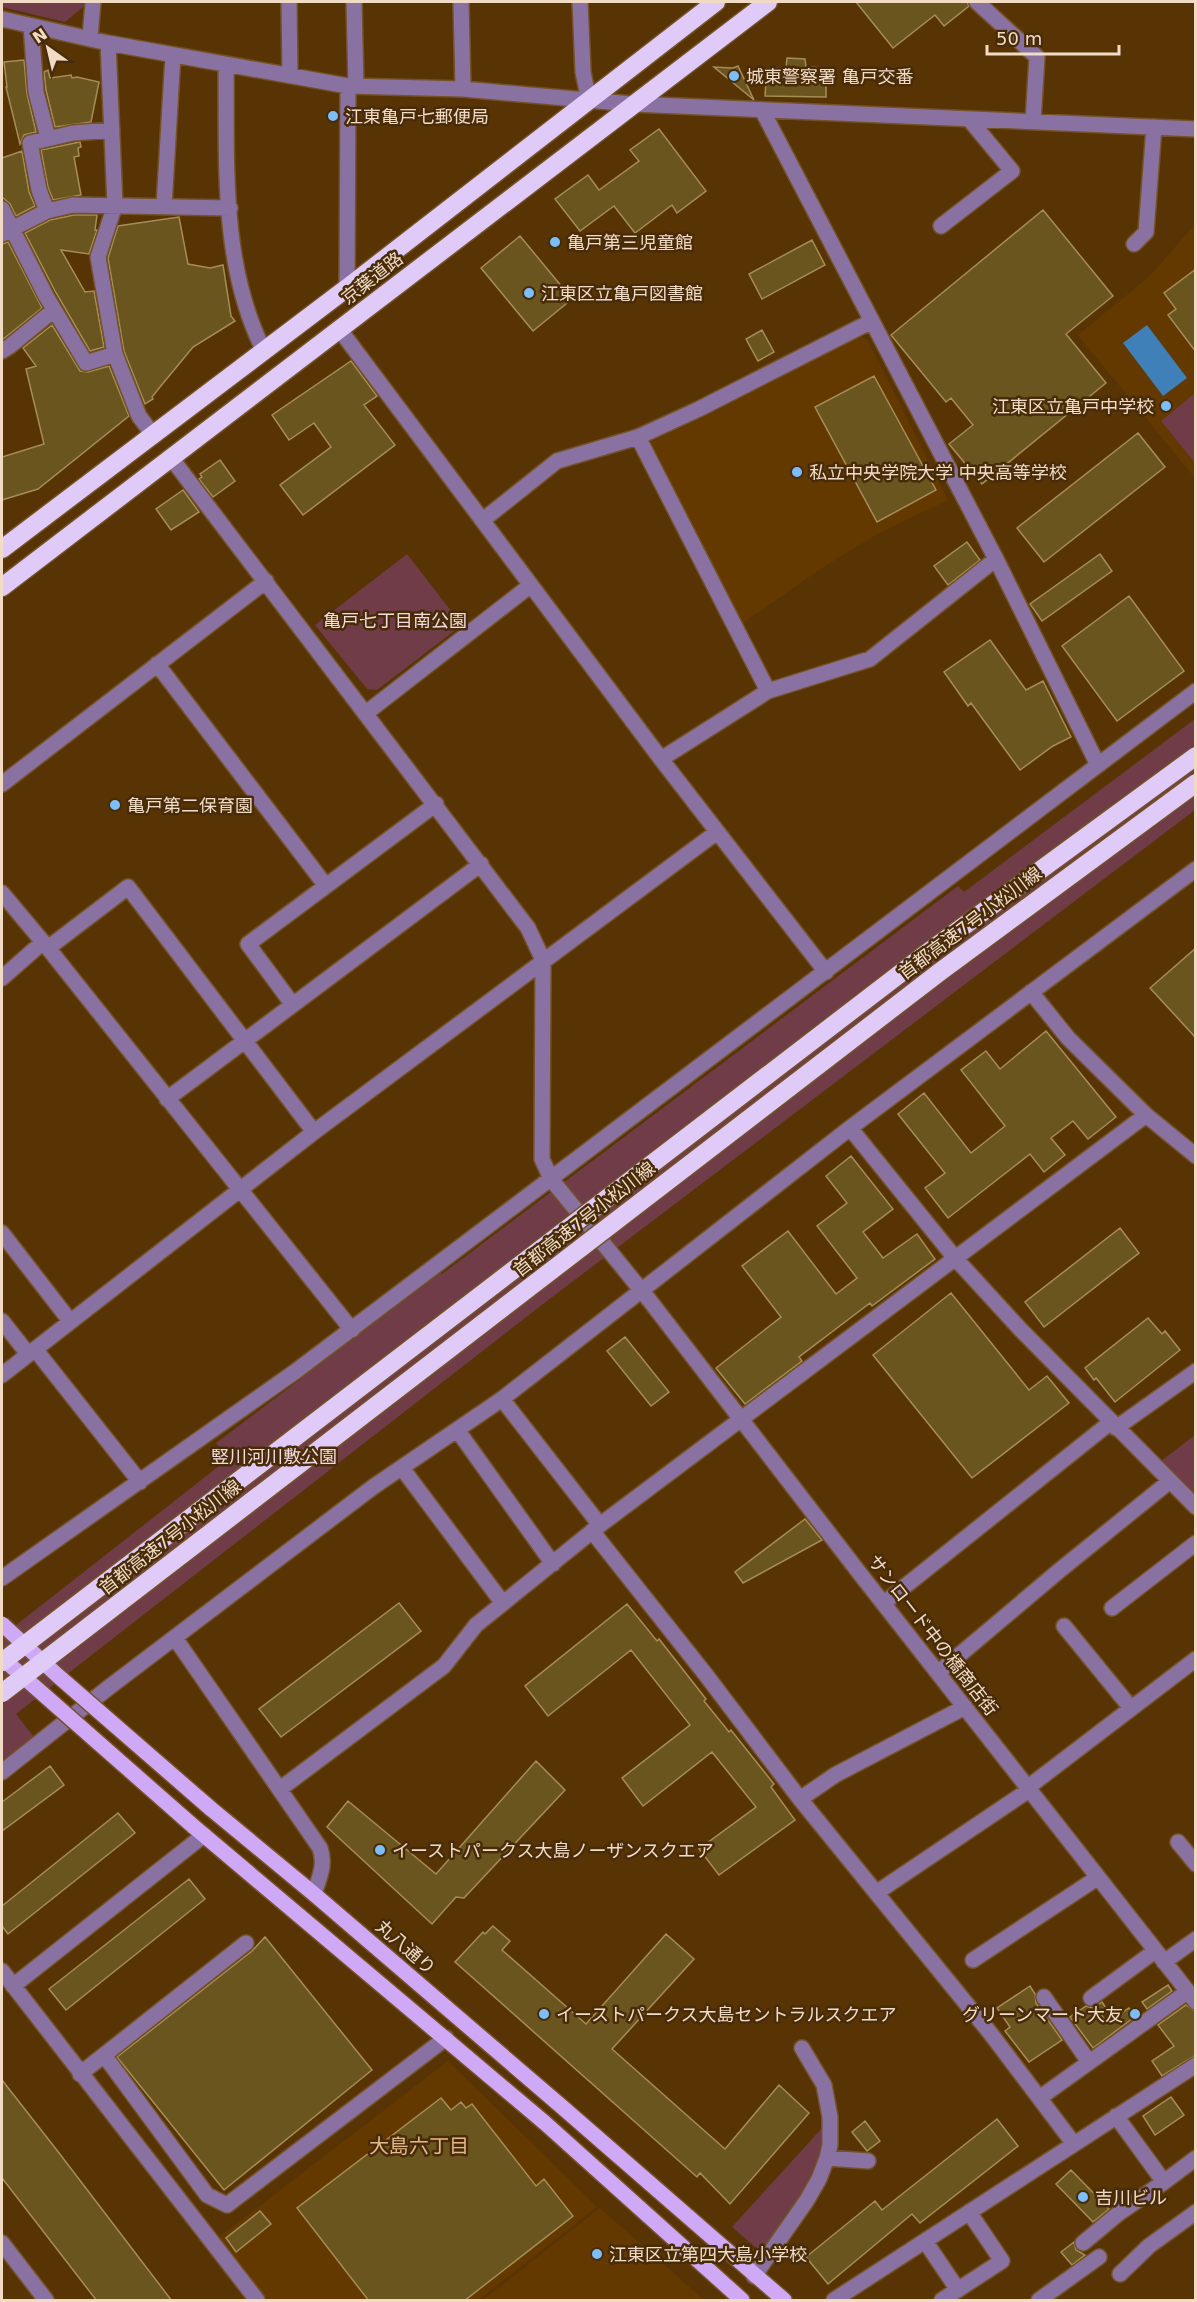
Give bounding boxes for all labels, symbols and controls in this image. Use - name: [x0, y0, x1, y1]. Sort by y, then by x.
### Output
- north arrow: [18, 18, 78, 78]
- scale bar: [987, 18, 1119, 56]
- text: N: [29, 24, 51, 48]
- text: 50 m: [996, 28, 1042, 49]
- place label: 城東警察署 亀戸交番: [746, 66, 914, 87]
- marker: 城東警察署 亀戸交番: [727, 69, 741, 83]
- place label: 江東亀戸七郵便局: [345, 106, 489, 127]
- marker: 江東亀戸七郵便局: [326, 109, 340, 123]
- place label: 亀戸第三児童館: [567, 232, 693, 253]
- marker: 亀戸第三児童館: [548, 235, 562, 249]
- street label: 京葉道路: [337, 248, 407, 308]
- place label: 江東区立亀戸図書館: [541, 283, 703, 304]
- marker: 江東区立亀戸図書館: [522, 286, 536, 300]
- place label: 江東区立亀戸中学校: [992, 396, 1154, 417]
- marker: 江東区立亀戸中学校: [1159, 399, 1173, 413]
- place label: 私立中央学院大学 中央高等学校: [809, 462, 1067, 483]
- marker: 私立中央学院大学 中央高等学校: [790, 465, 804, 479]
- park label: 亀戸七丁目南公園: [323, 610, 467, 631]
- place label: 亀戸第二保育園: [127, 795, 253, 816]
- marker: 亀戸第二保育園: [108, 798, 122, 812]
- street label: 首都高速7号小松川線: [894, 862, 1046, 984]
- street label: 首都高速7号小松川線: [509, 1157, 659, 1281]
- park label: 竪川河川敷公園: [211, 1446, 337, 1467]
- street label: 首都高速7号小松川線: [95, 1475, 245, 1599]
- street label: サンロード中の橋商店街: [864, 1551, 1002, 1719]
- place label: イーストパークス大島ノーザンスクエア: [392, 1840, 714, 1861]
- marker: イーストパークス大島ノーザンスクエア: [373, 1843, 387, 1857]
- street label: 丸八通り: [372, 1915, 440, 1979]
- place label: イーストパークス大島セントラルスクエア: [556, 2004, 897, 2025]
- place label: グリーンマート大友: [962, 2004, 1123, 2025]
- marker: イーストパークス大島セントラルスクエア: [537, 2007, 551, 2021]
- marker: グリーンマート大友: [1128, 2007, 1142, 2021]
- district label: 大島六丁目: [369, 2134, 469, 2158]
- place label: 吉川ビル: [1095, 2187, 1167, 2208]
- marker: 吉川ビル: [1076, 2190, 1090, 2204]
- place label: 江東区立第四大島小学校: [609, 2244, 807, 2265]
- marker: 江東区立第四大島小学校: [590, 2247, 604, 2261]

